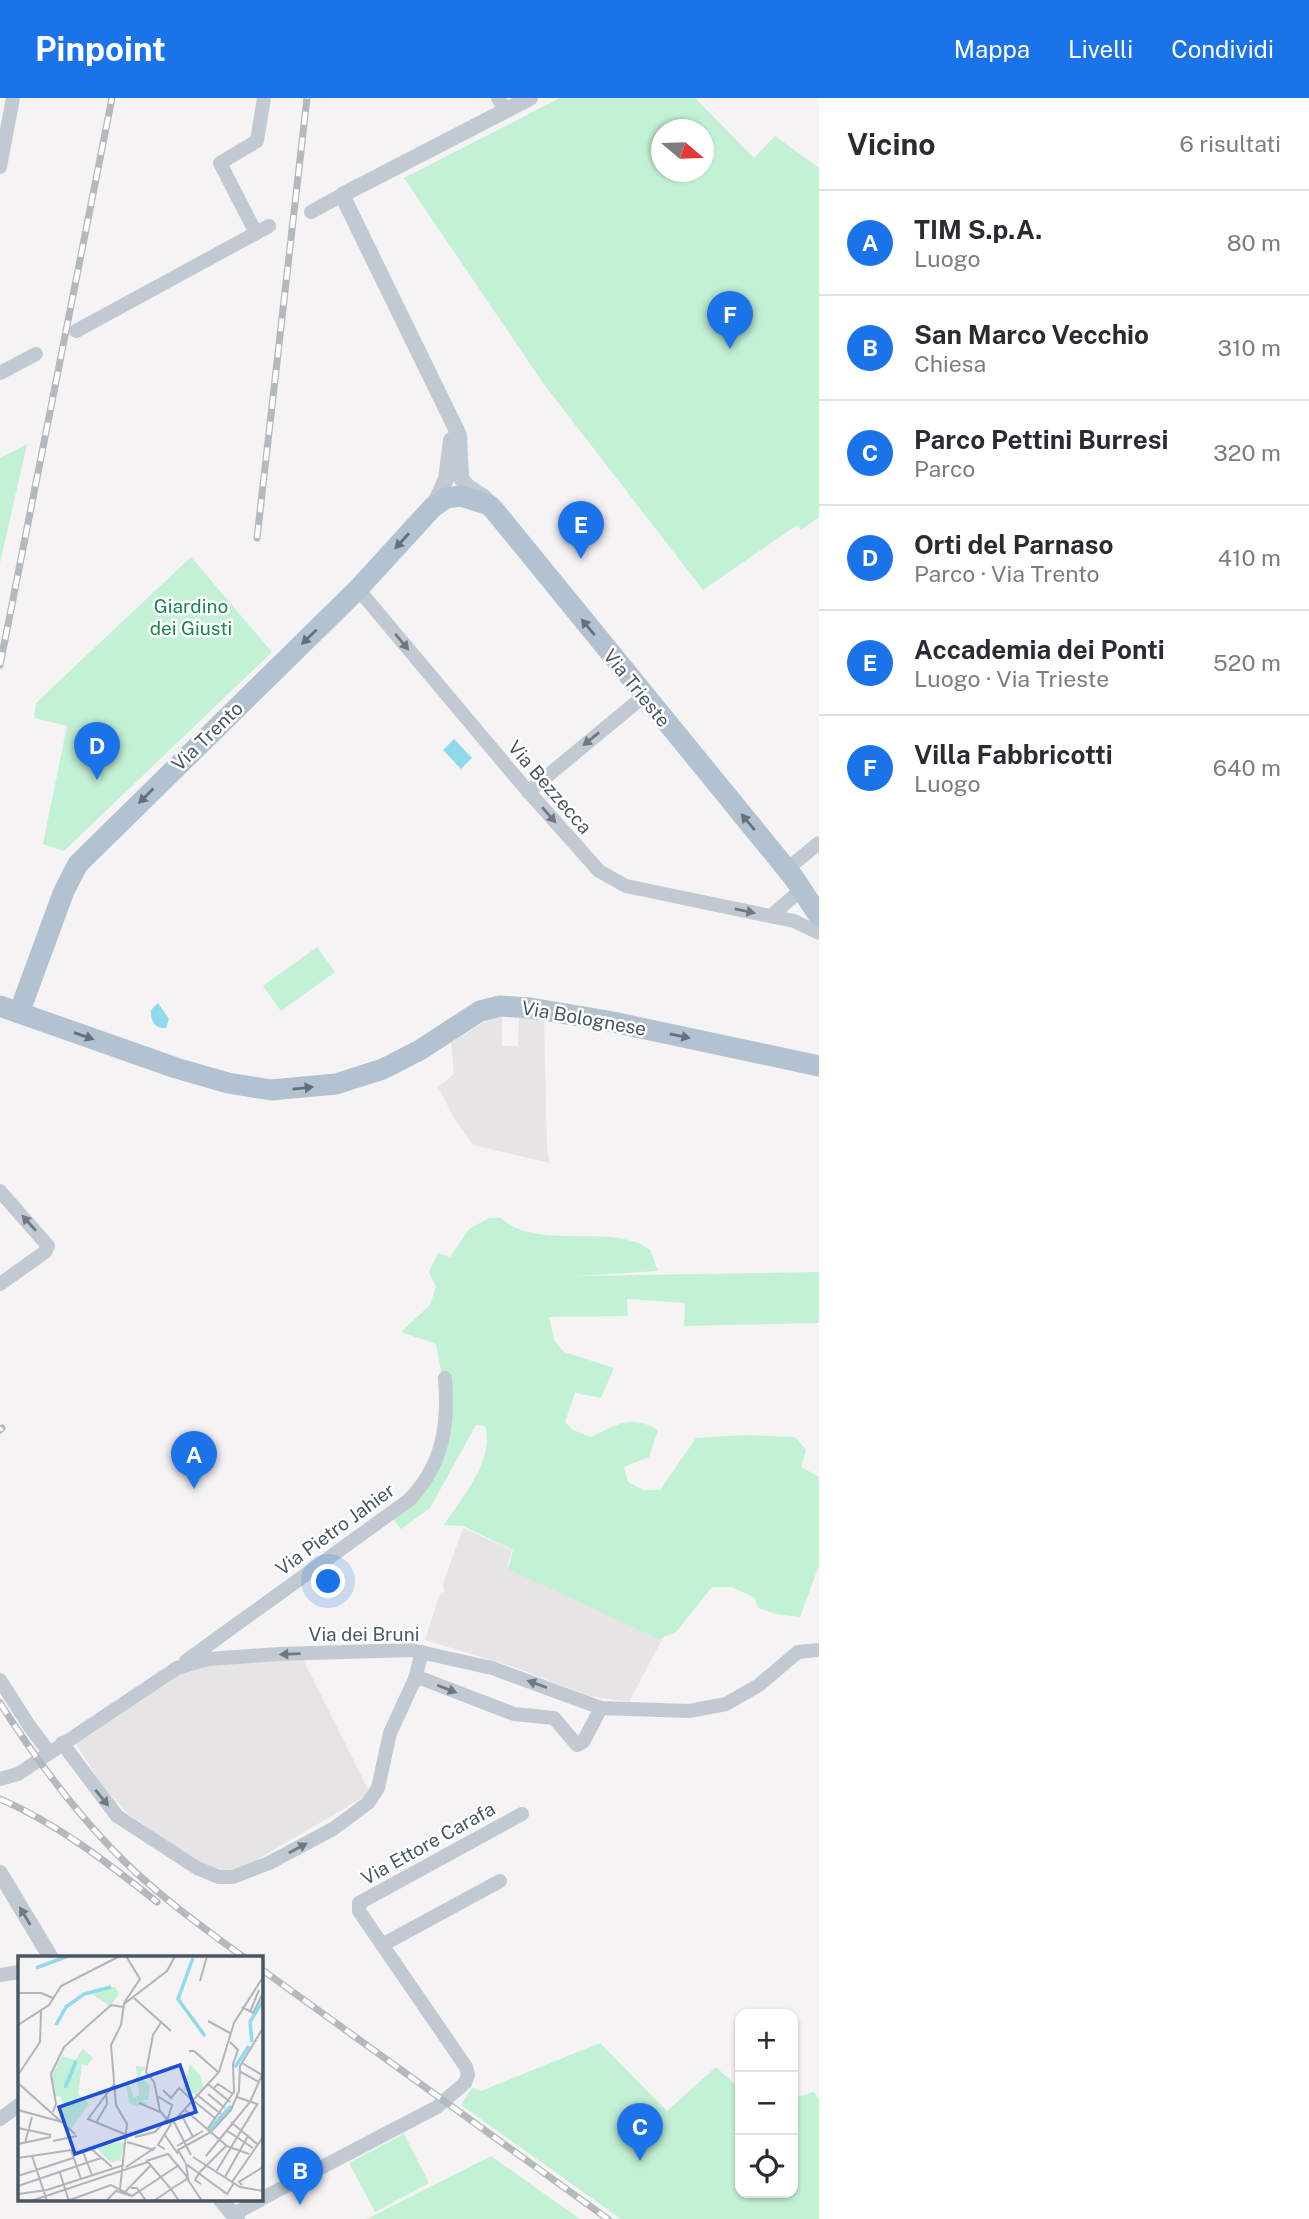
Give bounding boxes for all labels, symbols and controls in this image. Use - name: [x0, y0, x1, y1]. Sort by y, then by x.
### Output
- text: Pinpoint: [35, 30, 166, 68]
- text: Mappa: [954, 35, 1030, 63]
- text: Livelli: [1068, 35, 1133, 63]
- text: Condividi: [1171, 35, 1274, 63]
- north arrow: [651, 119, 714, 182]
- text: Vicino: [847, 126, 936, 162]
- text: 6 risultati: [1179, 130, 1281, 157]
- text: TIM S.p.A.: [914, 214, 1042, 245]
- text: A: [862, 229, 878, 256]
- text: 80 m: [1227, 229, 1281, 256]
- text: Luogo: [914, 245, 981, 272]
- pin: F: [707, 291, 753, 349]
- text: San Marco Vecchio: [914, 319, 1149, 350]
- text: B: [862, 334, 878, 361]
- text: 310 m: [1218, 334, 1281, 361]
- text: Chiesa: [914, 350, 986, 377]
- text: Parco Pettini Burresi: [914, 424, 1168, 455]
- text: C: [862, 439, 878, 466]
- text: 320 m: [1213, 439, 1281, 466]
- text: Parco: [914, 455, 975, 482]
- pin: E: [558, 501, 604, 559]
- text: Orti del Parnaso: [914, 529, 1113, 560]
- one-way arrow: [395, 532, 410, 549]
- text: D: [862, 544, 878, 571]
- text: 410 m: [1218, 544, 1281, 571]
- text: Parco · Via Trento: [914, 560, 1100, 587]
- park label: Giardino dei Giusti: [150, 595, 232, 639]
- one-way arrow: [581, 619, 596, 637]
- one-way arrow: [301, 629, 317, 645]
- one-way arrow: [394, 633, 409, 650]
- text: Accademia dei Ponti: [914, 634, 1165, 665]
- street label: Via Trieste: [599, 645, 675, 731]
- text: E: [863, 649, 877, 676]
- text: 520 m: [1213, 649, 1281, 676]
- text: Luogo · Via Trieste: [914, 665, 1109, 692]
- street label: Via Trento: [167, 697, 247, 775]
- pin: D: [74, 722, 120, 780]
- one-way arrow: [583, 732, 601, 747]
- street label: Via Bezzecca: [504, 736, 596, 838]
- text: Villa Fabbricotti: [914, 739, 1113, 770]
- text: F: [863, 754, 877, 781]
- text: 640 m: [1213, 754, 1281, 781]
- text: Luogo: [914, 770, 981, 797]
- one-way arrow: [139, 787, 155, 804]
- one-way arrow: [541, 807, 556, 824]
- one-way arrow: [741, 814, 756, 831]
- one-way arrow: [734, 905, 756, 916]
- street label: Via Bolognese: [520, 996, 648, 1040]
- one-way arrow: [73, 1031, 94, 1042]
- one-way arrow: [669, 1031, 691, 1042]
- one-way arrow: [292, 1083, 314, 1094]
- one-way arrow: [22, 1214, 37, 1231]
- pin: A: [171, 1431, 217, 1489]
- street label: Via Pietro Jahier: [271, 1479, 399, 1579]
- your location: [311, 1564, 345, 1598]
- street label: Via dei Bruni: [309, 1623, 419, 1645]
- one-way arrow: [279, 1648, 301, 1659]
- one-way arrow: [527, 1678, 548, 1689]
- one-way arrow: [437, 1684, 458, 1695]
- one-way arrow: [95, 1789, 110, 1807]
- street label: Via Ettore Carafa: [357, 1797, 499, 1889]
- one-way arrow: [288, 1842, 307, 1854]
- one-way arrow: [19, 1906, 32, 1925]
- inset map: [18, 1956, 262, 2202]
- map controls: [735, 2009, 798, 2198]
- button: +: [735, 2009, 798, 2072]
- button: −: [735, 2072, 798, 2135]
- pin: C: [617, 2103, 663, 2161]
- button: locate: [735, 2135, 798, 2198]
- pin: B: [277, 2147, 323, 2205]

